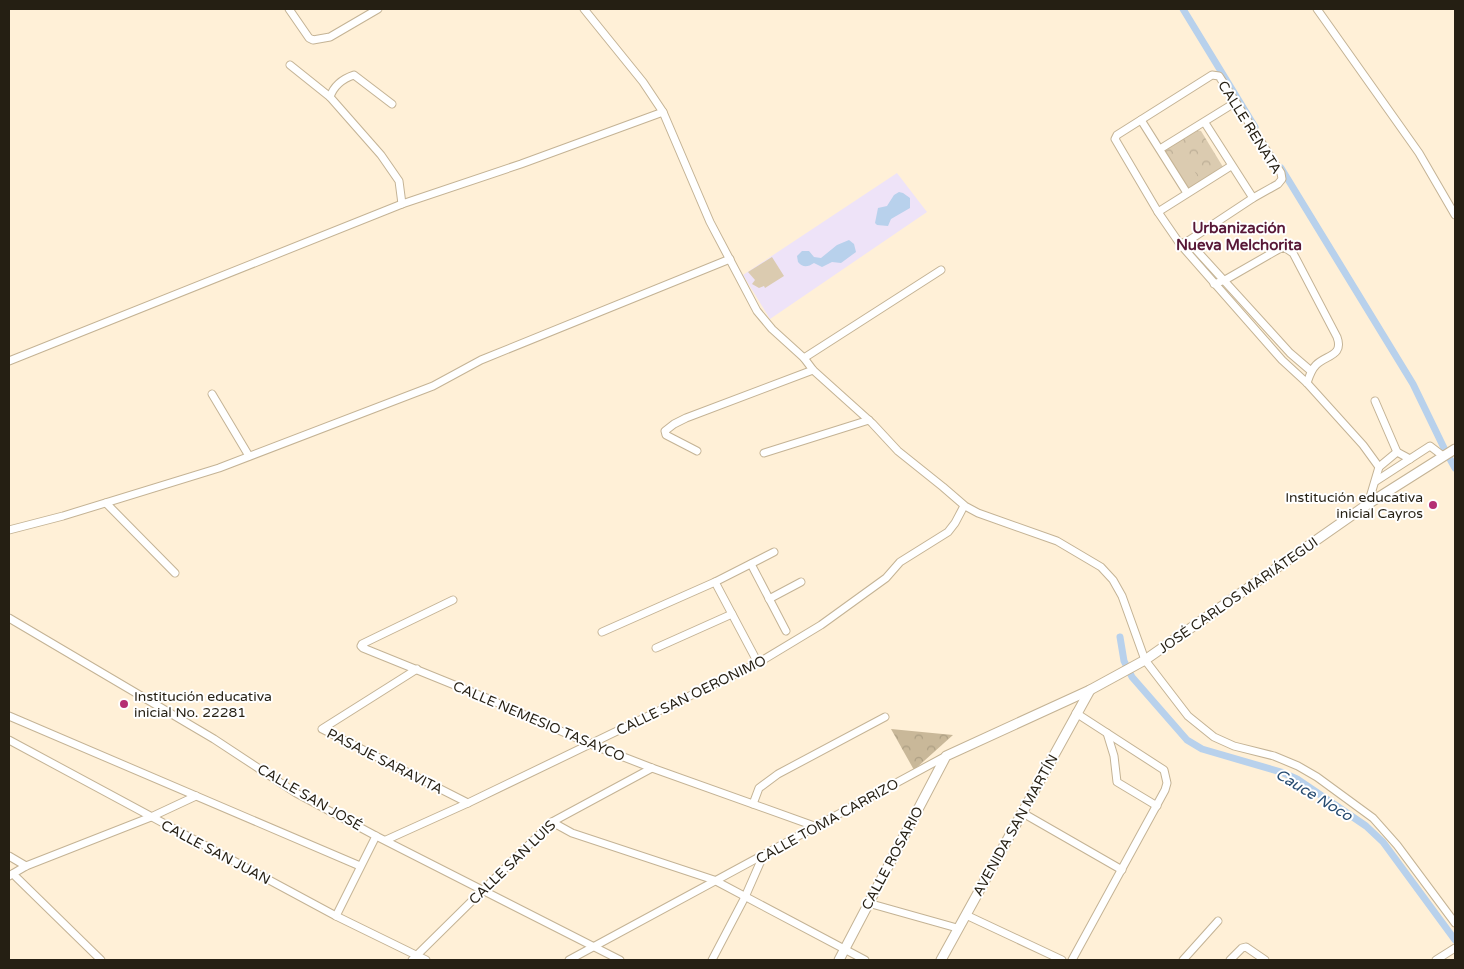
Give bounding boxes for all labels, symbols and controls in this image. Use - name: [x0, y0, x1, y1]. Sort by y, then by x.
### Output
- street label: CALLE RENATA: [1214, 78, 1285, 177]
- district label: Urbanización Nueva Melchorita: [1176, 219, 1302, 254]
- place label: Institución educativa inicial Cayros: [1285, 489, 1423, 522]
- marker: Institución educativa inicial Cayros: [1427, 499, 1439, 511]
- street label: JOSÉ CARLOS MARIÁTEGUI: [1155, 534, 1321, 657]
- street label: CALLE SAN OERONIMO: [614, 652, 769, 739]
- street label: CALLE NEMESIO TASAYCO: [450, 678, 627, 765]
- place label: Institución educativa inicial No. 22281: [134, 688, 272, 721]
- marker: Institución educativa inicial No. 22281: [118, 698, 130, 710]
- street label: PASAJE SARAVITA: [324, 725, 446, 798]
- street label: AVENIDA SAN MARTÍN: [969, 751, 1062, 899]
- street label: CALLE SAN JOSÉ: [254, 761, 365, 834]
- water label: Cauce Noco: [1272, 765, 1356, 825]
- street label: CALLE TOMA CARRIZO: [753, 775, 902, 868]
- street label: CALLE ROSARIO: [858, 804, 927, 913]
- street label: CALLE SAN JUAN: [158, 816, 273, 888]
- street label: CALLE SAN LUIS: [465, 816, 559, 908]

